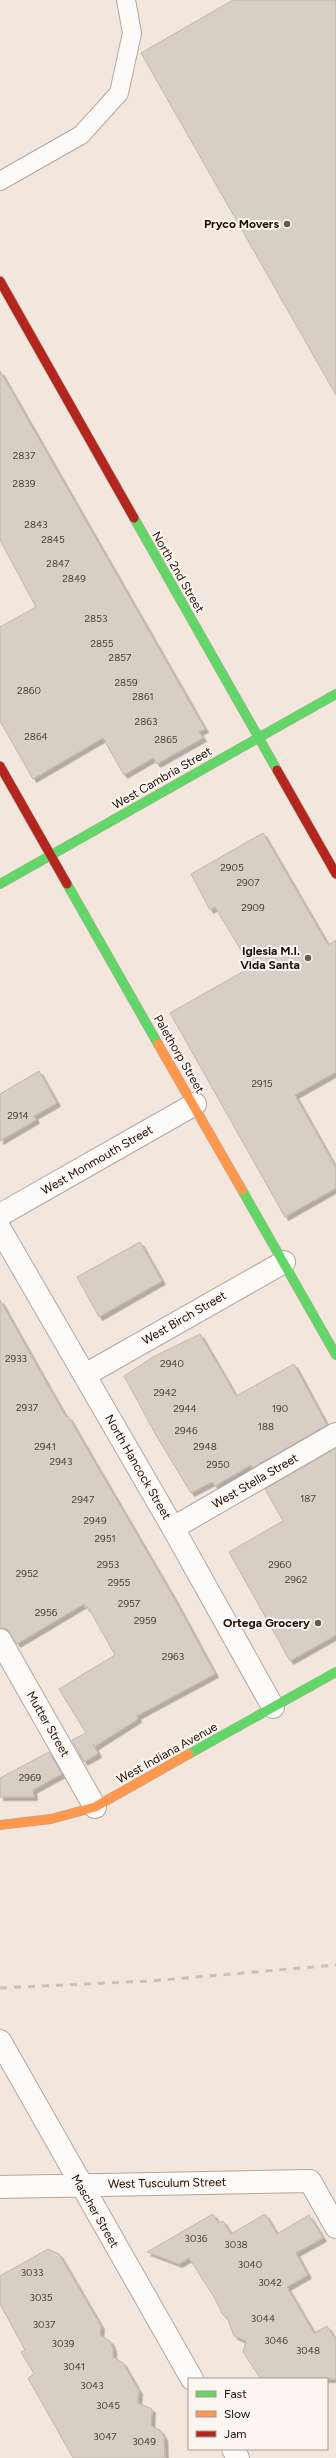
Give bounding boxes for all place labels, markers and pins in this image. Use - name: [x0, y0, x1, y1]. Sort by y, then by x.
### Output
- place label: Pryco Movers: [204, 217, 279, 231]
- marker: Pryco Movers: [282, 219, 292, 229]
- place label: Iglesia M.I. Vida Santa: [240, 944, 300, 972]
- marker: Iglesia M.I. Vida Santa: [303, 953, 313, 963]
- place label: Ortega Grocery: [223, 1616, 310, 1630]
- marker: Ortega Grocery: [313, 1618, 323, 1628]

